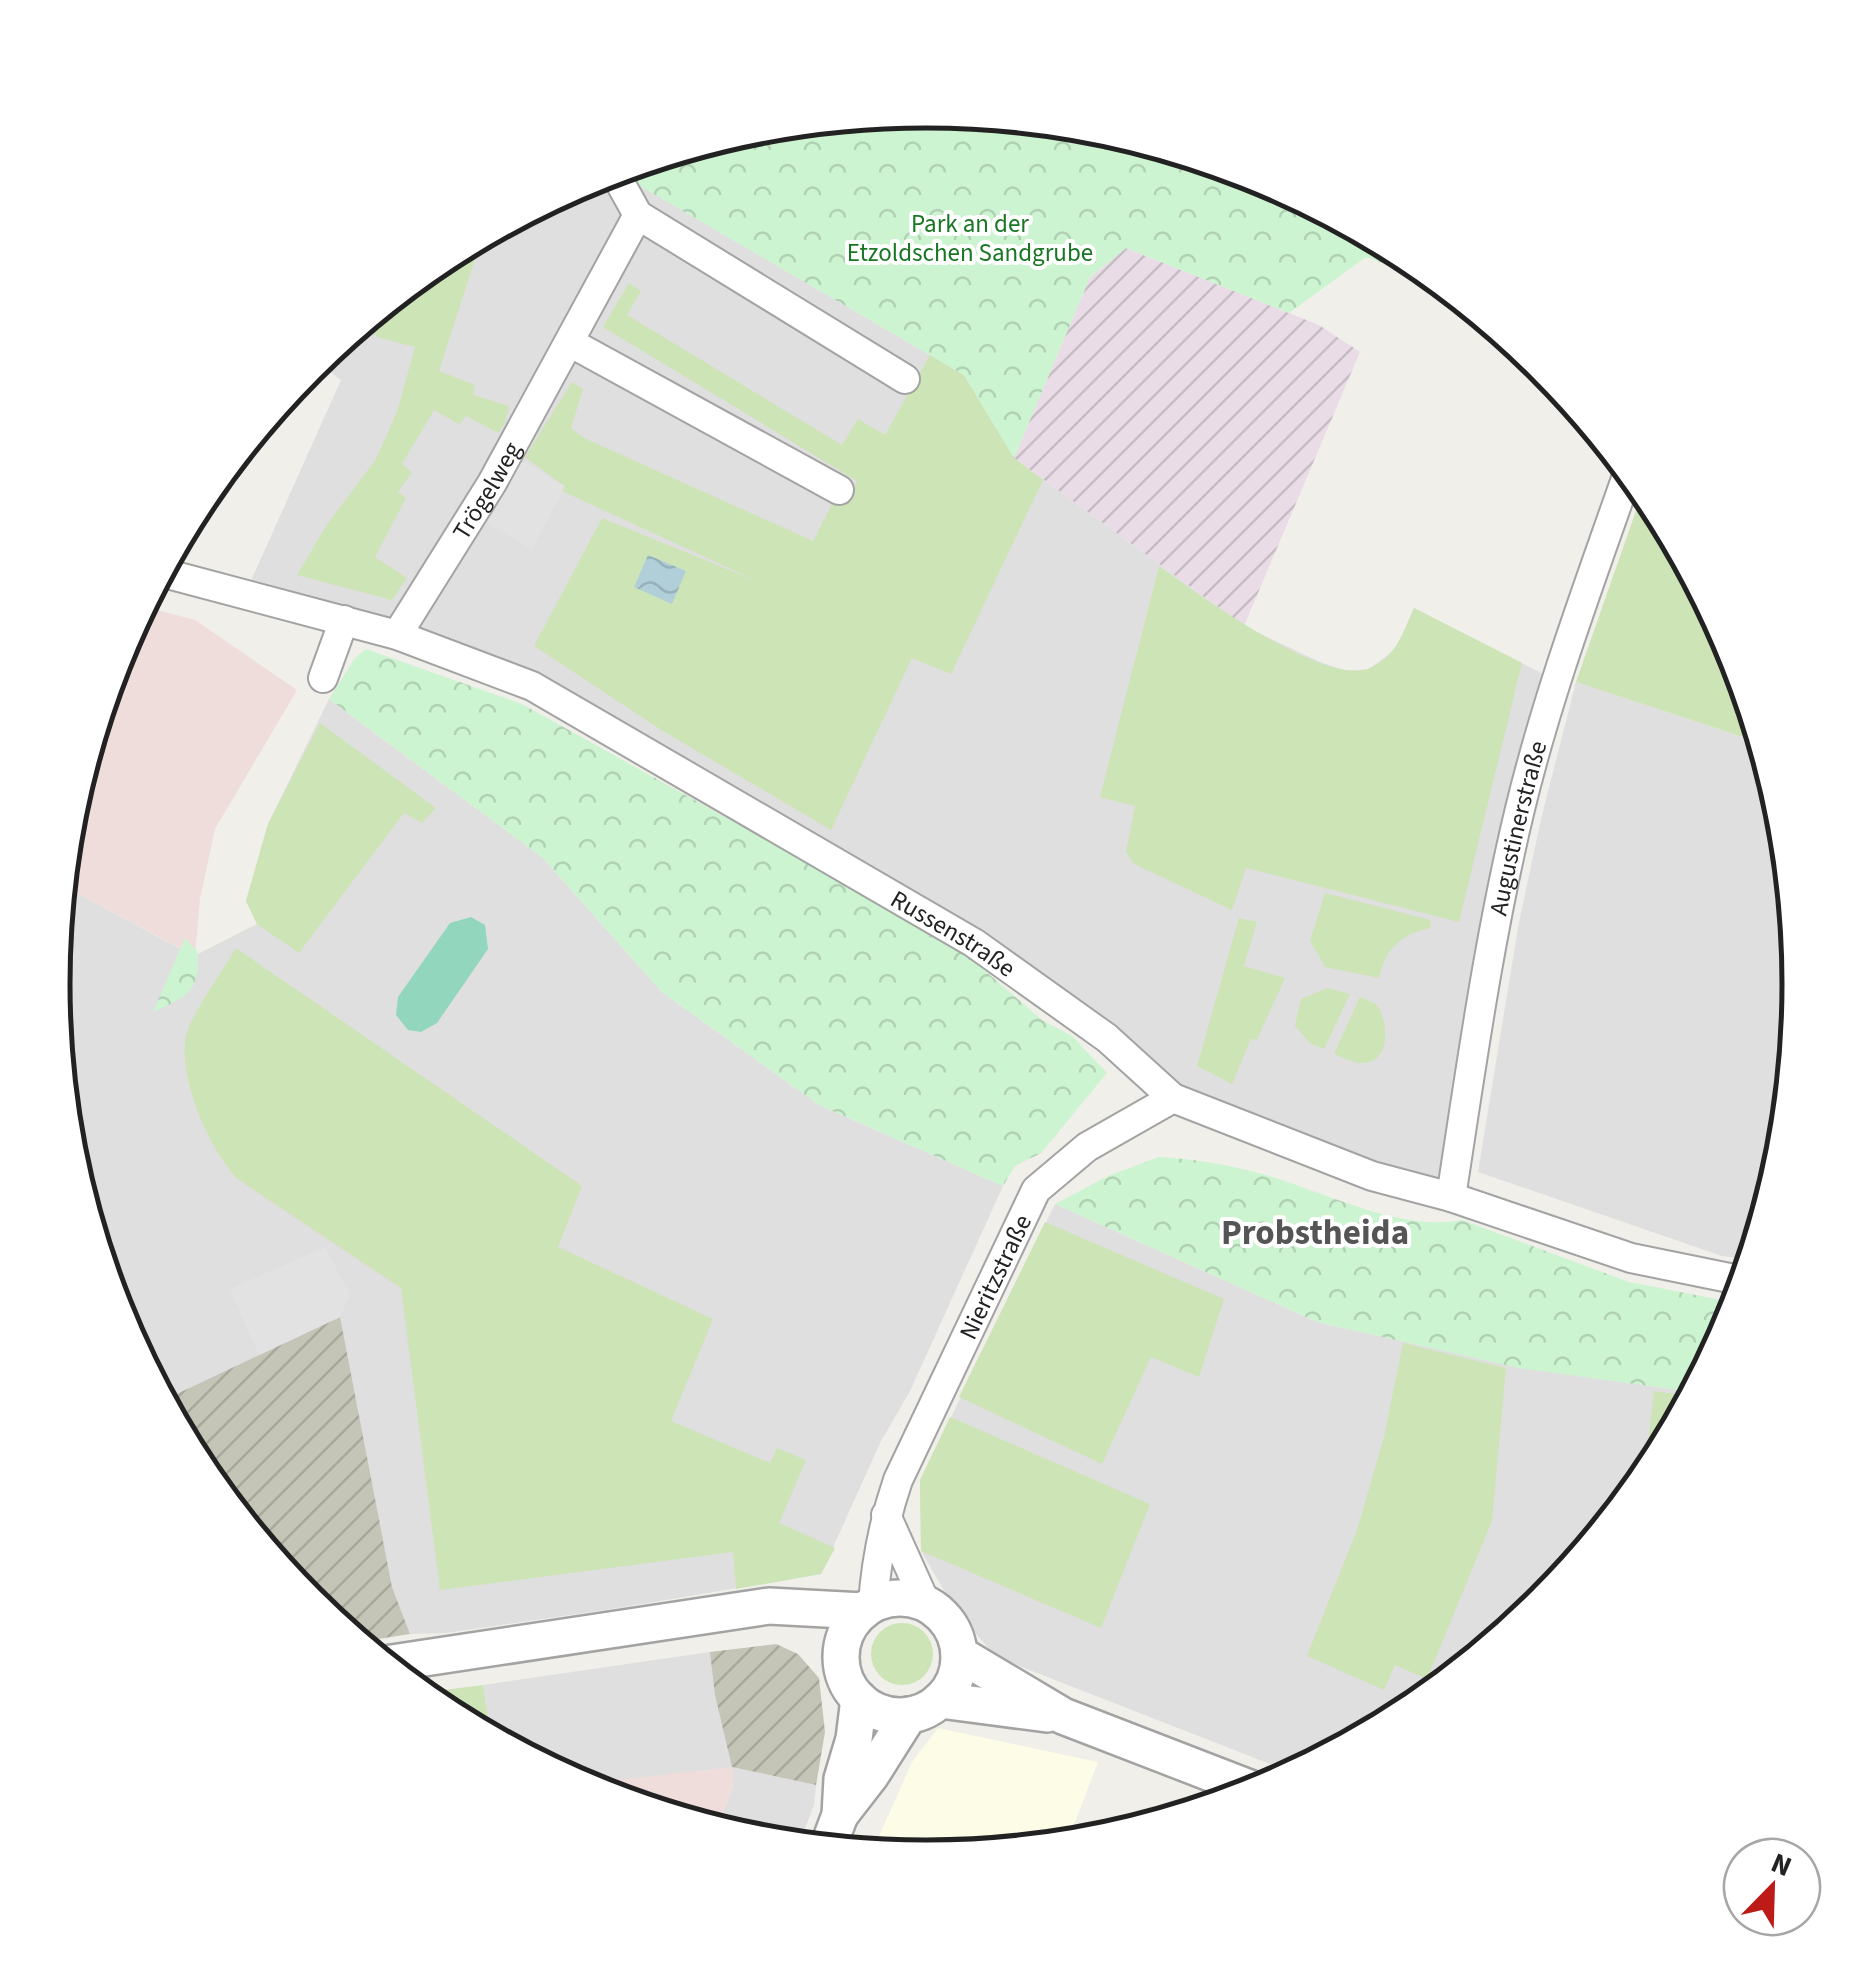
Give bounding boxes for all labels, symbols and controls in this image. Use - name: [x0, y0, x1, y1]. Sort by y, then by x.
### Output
- park label: Park an der Etzoldschen Sandgrube: [847, 206, 1093, 271]
- street label: Trögelweg: [444, 435, 530, 547]
- street label: Augustinerstraße: [1480, 737, 1556, 919]
- street label: Russenstraße: [884, 881, 1023, 986]
- district label: Probstheida: [1221, 1208, 1409, 1258]
- street label: Nieritzstraße: [950, 1209, 1041, 1346]
- north arrow: [1722, 1837, 1822, 1937]
- text: N: [1765, 1843, 1798, 1887]

